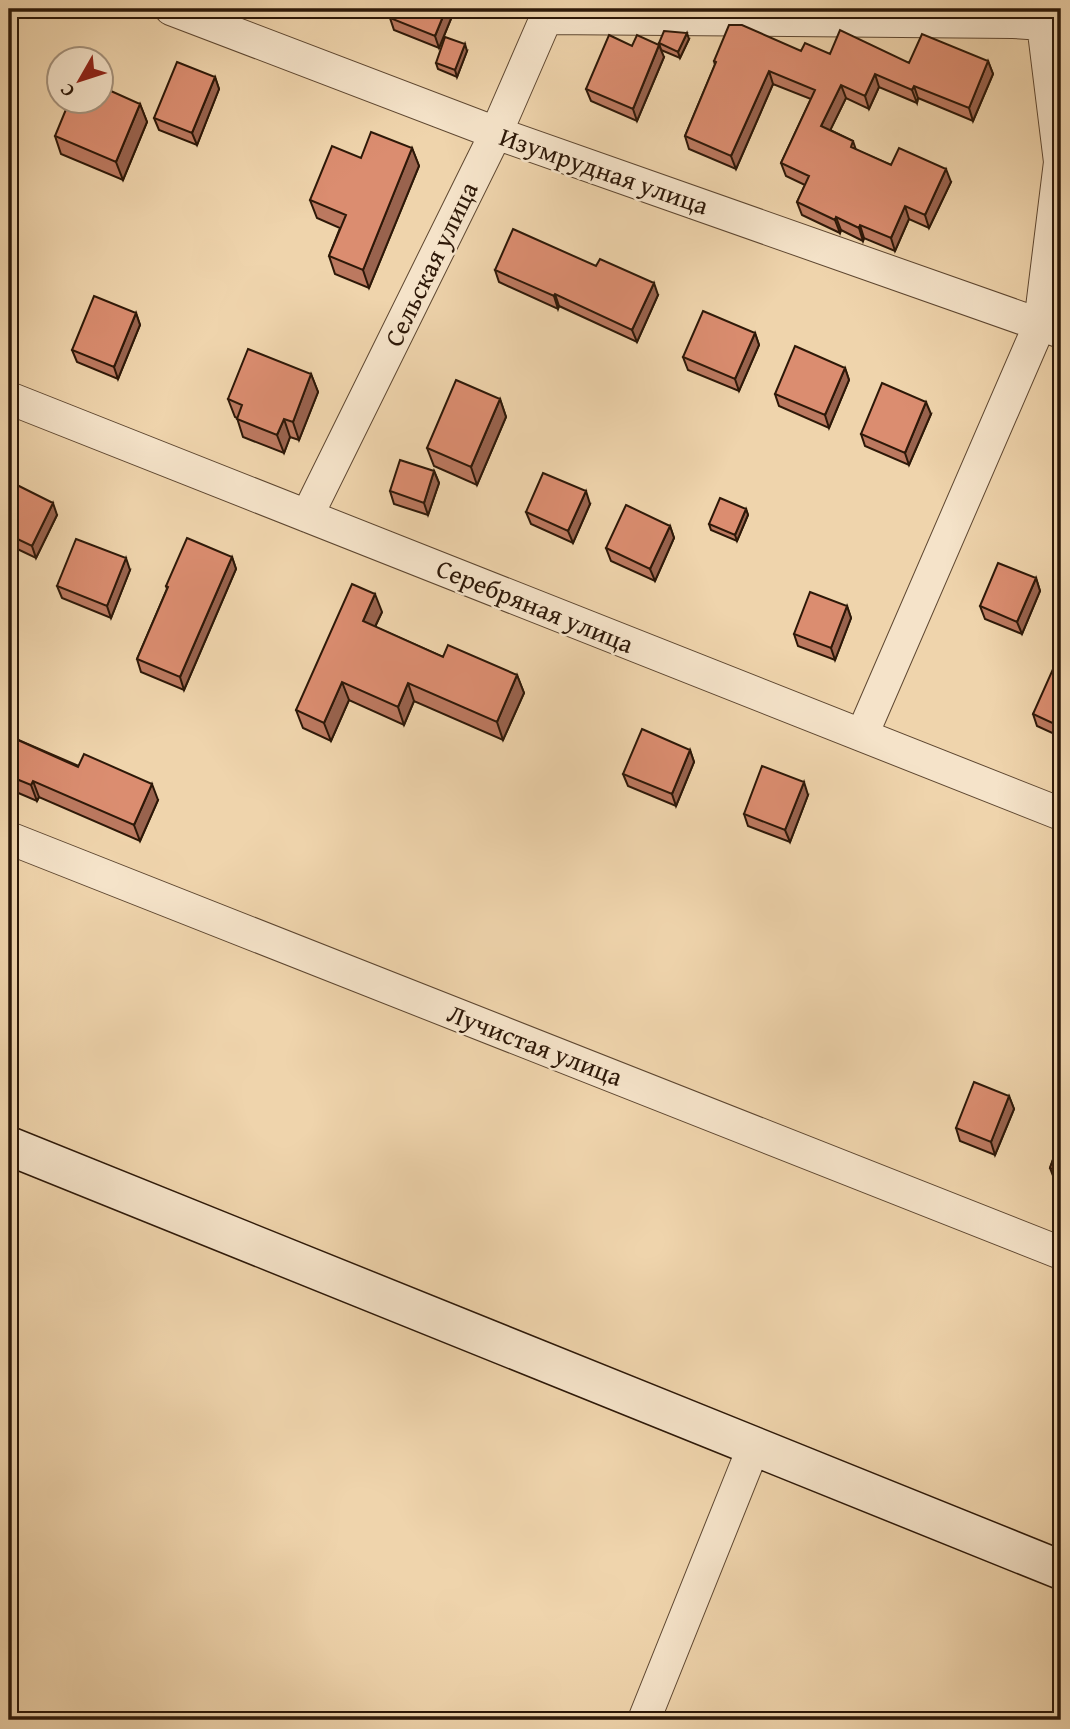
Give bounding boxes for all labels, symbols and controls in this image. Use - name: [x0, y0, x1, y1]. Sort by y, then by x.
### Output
- north arrow: [46, 46, 116, 116]
- text: С: [52, 78, 81, 104]
- street label: Изумрудная улица: [494, 117, 714, 225]
- street label: Сельская улица: [374, 174, 488, 353]
- street label: Серебряная улица: [431, 548, 640, 663]
- street label: Лучистая улица: [442, 993, 629, 1096]

